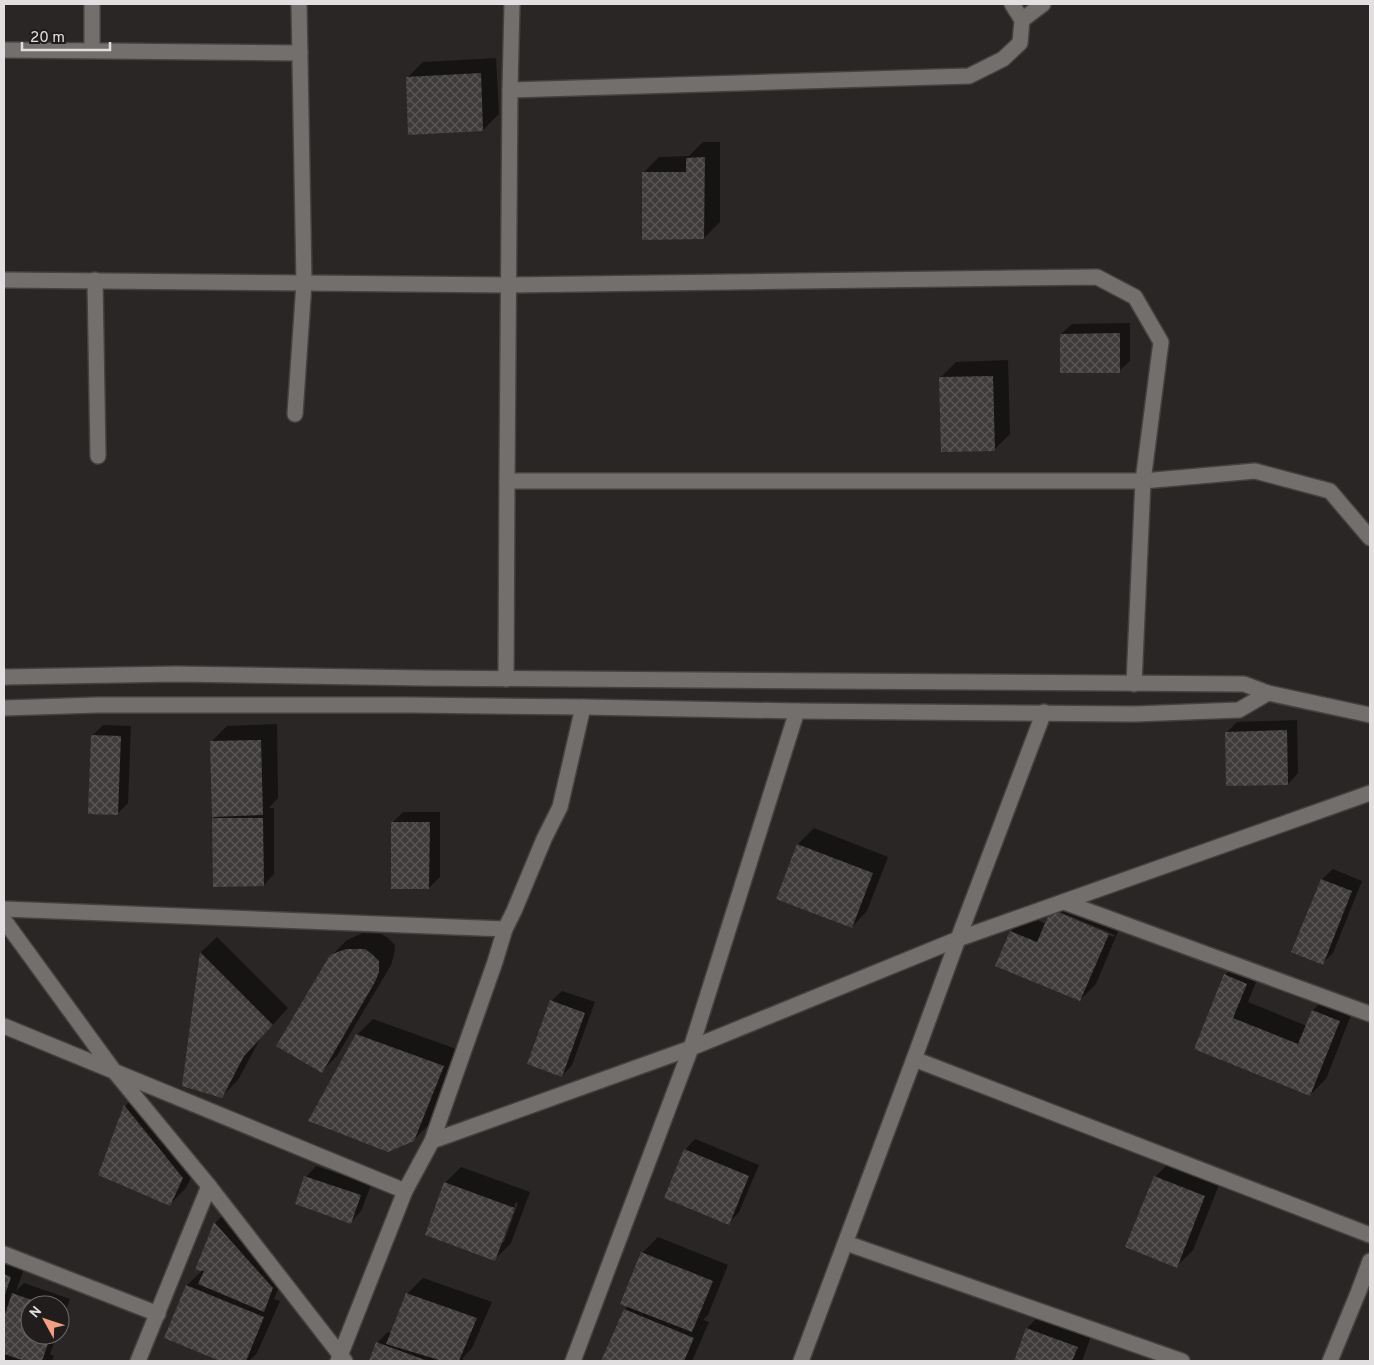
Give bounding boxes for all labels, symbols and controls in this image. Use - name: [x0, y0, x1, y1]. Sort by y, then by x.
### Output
- scale bar: [22, 20, 110, 52]
- text: 20 m: [30, 29, 65, 48]
- north arrow: [20, 1295, 70, 1345]
- text: N: [26, 1303, 46, 1322]

